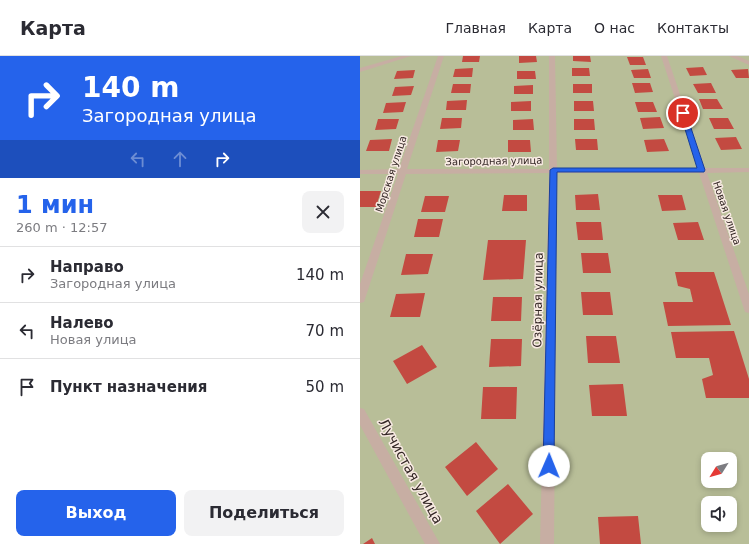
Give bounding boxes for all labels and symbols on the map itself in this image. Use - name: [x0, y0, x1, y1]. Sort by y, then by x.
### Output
- pin: [666, 96, 700, 130]
- street label: Морская улица: [373, 134, 409, 214]
- street label: Загородная улица: [445, 155, 543, 167]
- street label: Новая улица: [711, 180, 743, 246]
- street label: Озёрная улица: [530, 252, 546, 348]
- street label: Лучистая улица: [375, 416, 447, 526]
- position arrow: [528, 445, 570, 487]
- north arrow: [701, 452, 737, 488]

